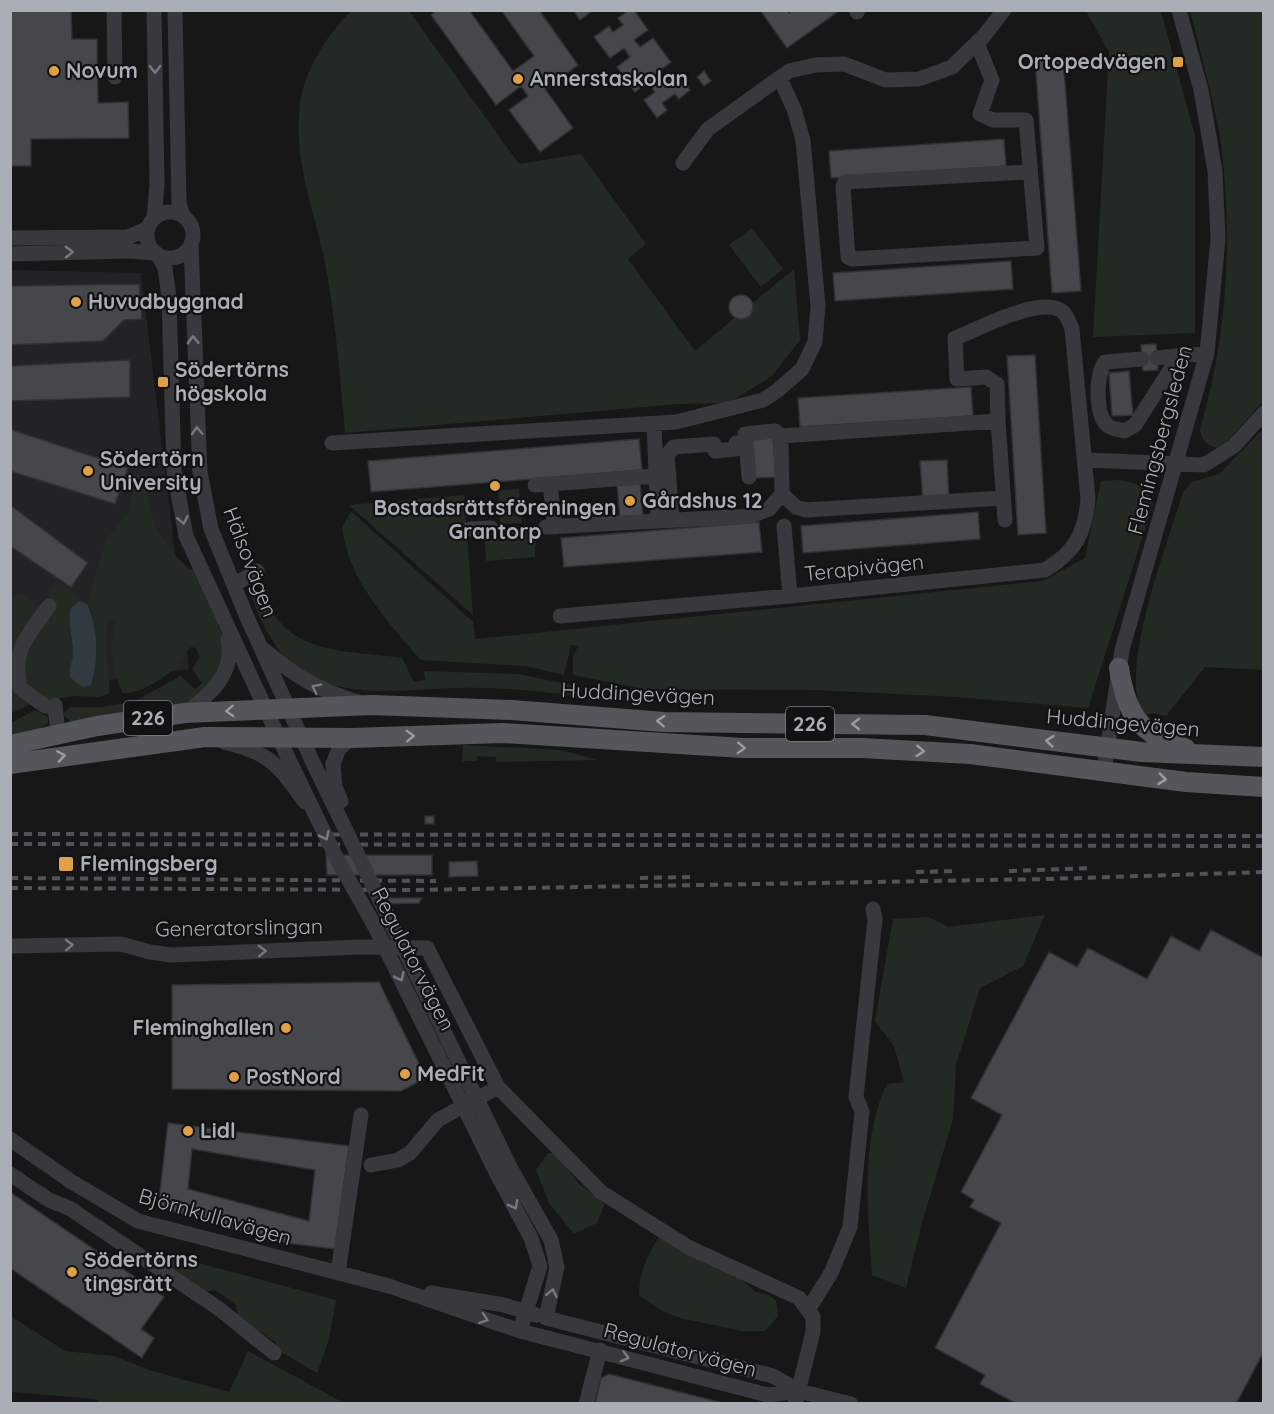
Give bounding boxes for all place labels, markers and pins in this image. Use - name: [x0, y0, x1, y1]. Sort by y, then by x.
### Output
- place label: Ortopedvägen: [1018, 48, 1166, 74]
- marker: Ortopedvägen: [1171, 55, 1185, 69]
- place label: Novum: [66, 57, 138, 83]
- marker: Novum: [47, 64, 61, 78]
- place label: Annerstaskolan: [530, 65, 688, 91]
- marker: Annerstaskolan: [511, 72, 525, 86]
- place label: Huvudbyggnad: [88, 288, 244, 314]
- marker: Huvudbyggnad: [69, 295, 83, 309]
- place label: Södertörns högskola: [175, 356, 289, 406]
- marker: Södertörns högskola: [156, 375, 170, 389]
- place label: Södertörn University: [100, 445, 204, 495]
- marker: Södertörn University: [81, 464, 95, 478]
- marker: Bostadsrättsföreningen Grantorp: [488, 479, 502, 493]
- place label: Gårdshus 12: [642, 487, 763, 513]
- place label: Bostadsrättsföreningen Grantorp: [373, 494, 617, 544]
- marker: Gårdshus 12: [623, 494, 637, 508]
- place label: Flemingsberg: [80, 850, 218, 876]
- marker: Flemingsberg: [57, 855, 75, 873]
- place label: Fleminghallen: [133, 1014, 274, 1040]
- marker: Fleminghallen: [279, 1021, 293, 1035]
- place label: MedFit: [417, 1060, 485, 1086]
- place label: PostNord: [246, 1063, 341, 1089]
- marker: MedFit: [398, 1067, 412, 1081]
- marker: PostNord: [227, 1070, 241, 1084]
- place label: Lidl: [200, 1117, 236, 1143]
- marker: Lidl: [181, 1124, 195, 1138]
- place label: Södertörns tingsrätt: [84, 1246, 198, 1296]
- marker: Södertörns tingsrätt: [65, 1265, 79, 1279]

